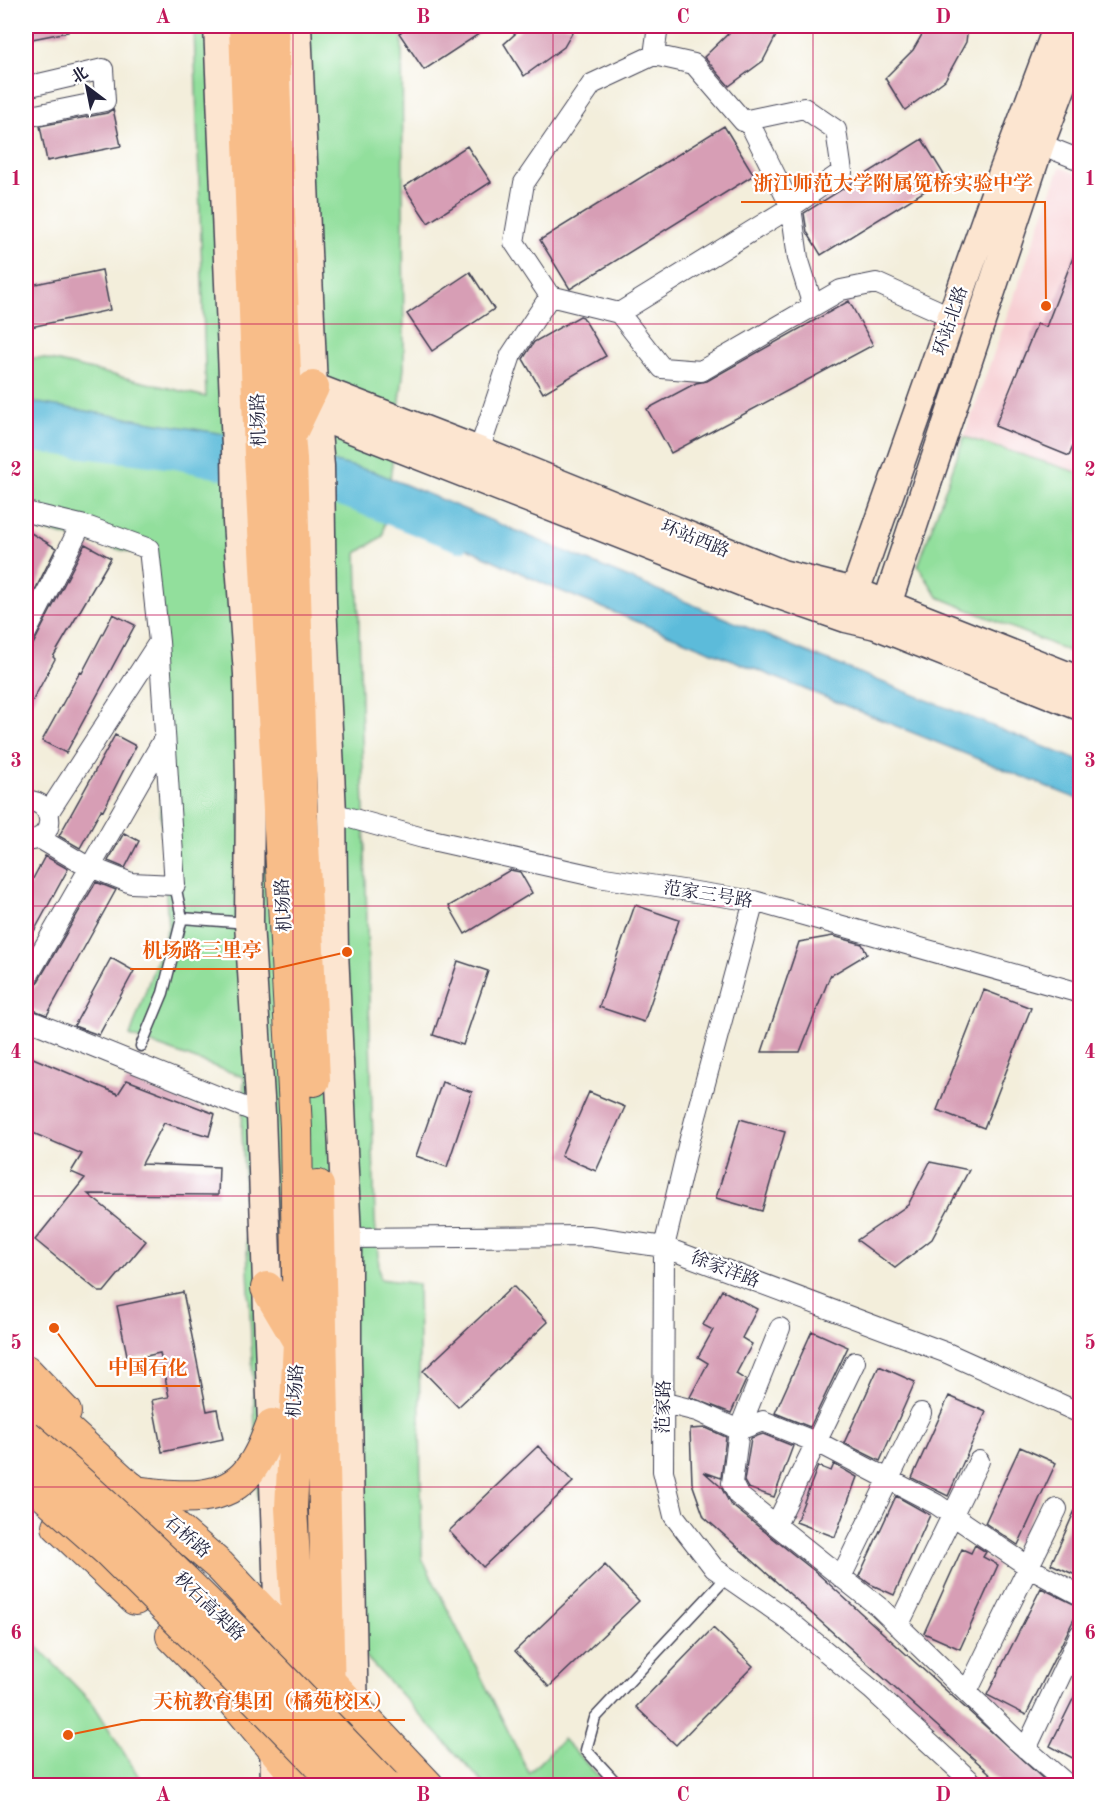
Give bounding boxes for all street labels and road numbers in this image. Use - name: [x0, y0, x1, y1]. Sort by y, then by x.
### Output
- street label: 环站北路: [929, 283, 971, 358]
- street label: 机场路: [247, 393, 269, 447]
- street label: 环站西路: [658, 515, 732, 561]
- street label: 范家三号路: [662, 877, 754, 911]
- street label: 机场路: [272, 878, 294, 933]
- street label: 徐家洋路: [688, 1247, 763, 1291]
- street label: 机场路: [284, 1363, 306, 1418]
- street label: 范家路: [653, 1380, 673, 1434]
- street label: 石桥路: [161, 1511, 215, 1562]
- street label: 秋石高架路: [170, 1568, 249, 1645]

